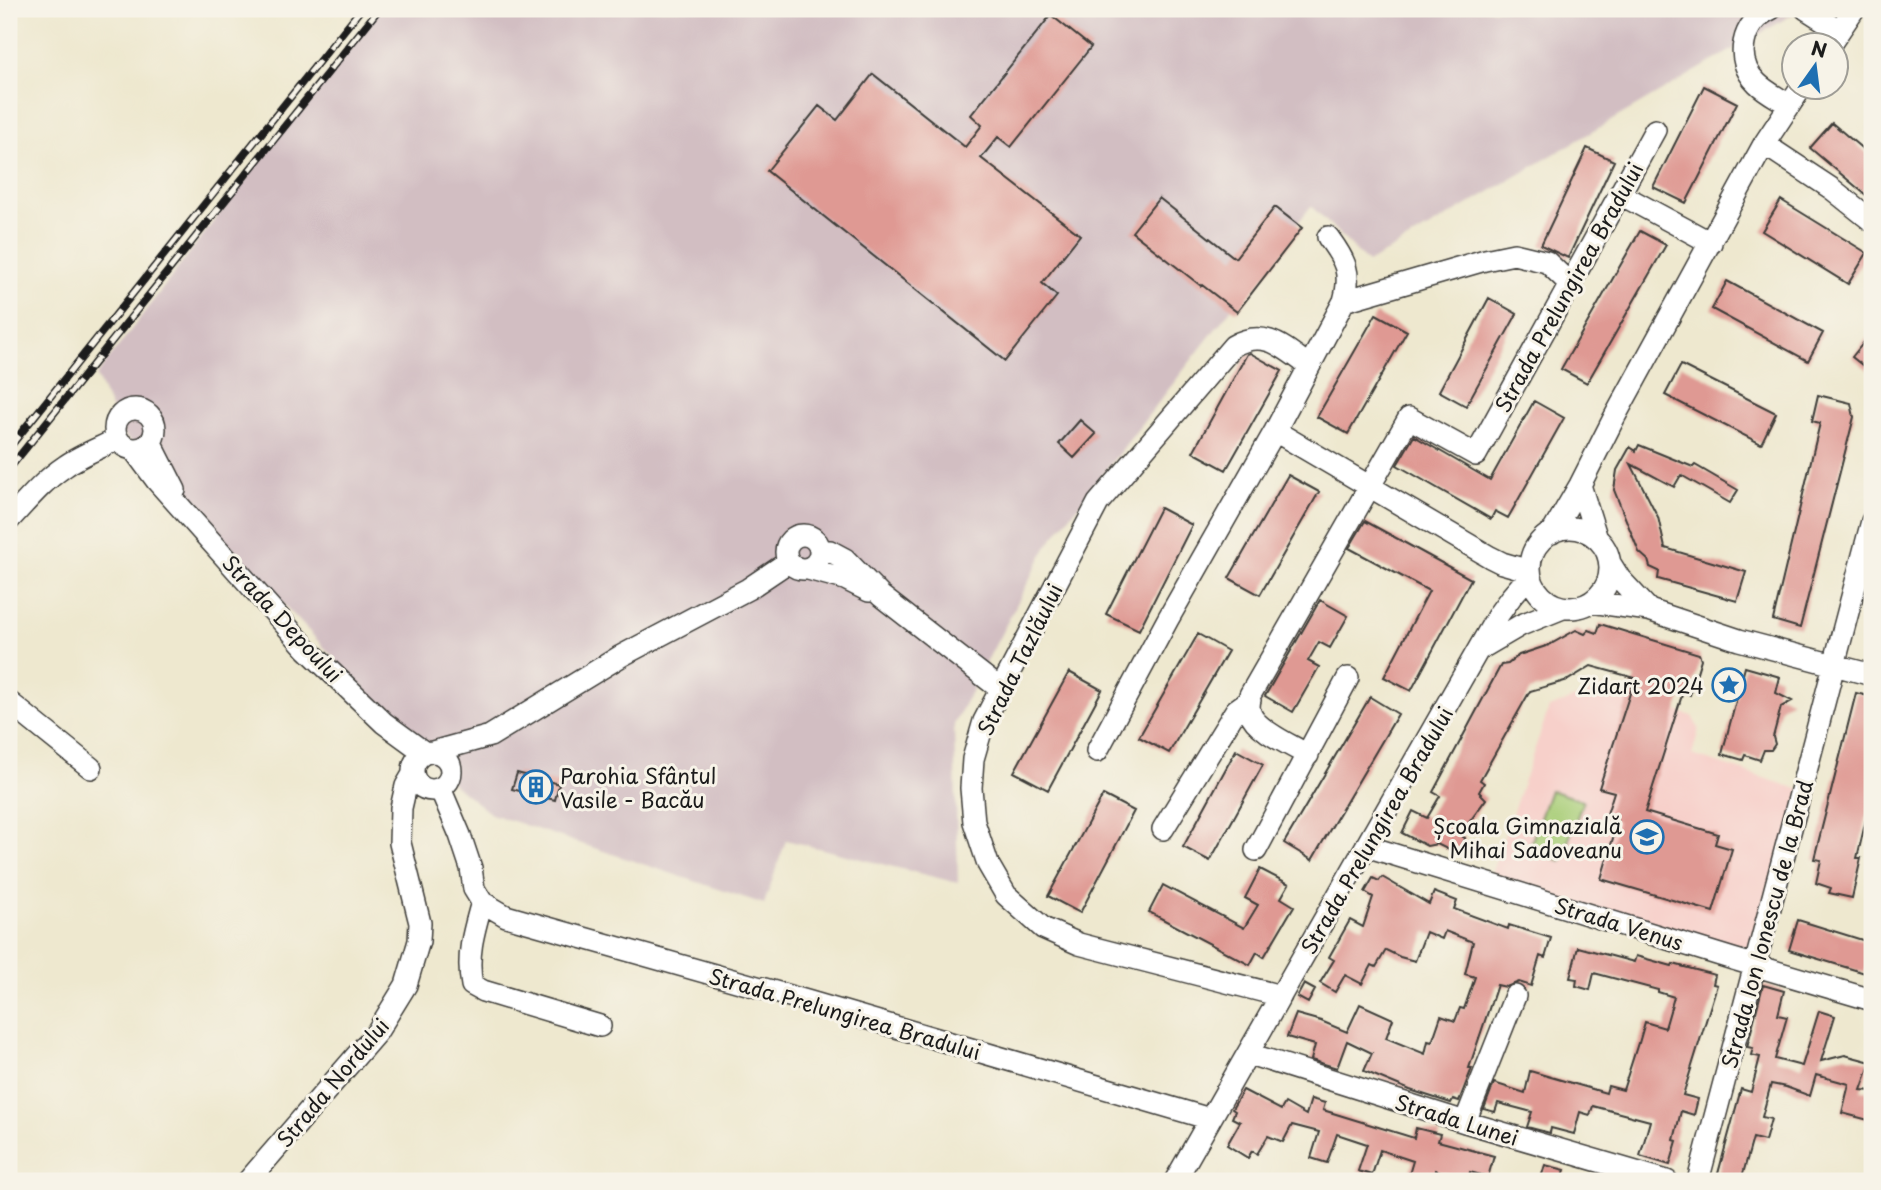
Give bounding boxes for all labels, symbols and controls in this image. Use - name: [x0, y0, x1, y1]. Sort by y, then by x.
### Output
- north arrow: [1780, 32, 1850, 102]
- text: N: [1809, 33, 1830, 64]
- street label: Strada Prelungirea Bradului: [1486, 156, 1650, 418]
- street label: Strada Depoului: [215, 547, 351, 689]
- street label: Strada Tazlăului: [968, 578, 1070, 740]
- place icon: Zidart 2024: [1710, 666, 1748, 704]
- place label: Zidart 2024: [1577, 669, 1704, 701]
- street label: Strada Prelungirea Bradului: [1292, 700, 1460, 960]
- place label: Parohia Sfântul Vasile - Bacău: [560, 759, 716, 815]
- building icon: Parohia Sfântul Vasile - Bacău: [517, 768, 555, 806]
- street label: Strada Ion Ionescu de la Brad: [1712, 776, 1820, 1072]
- place label: Școala Gimnazială Mihai Sadoveanu: [1433, 809, 1623, 865]
- school or university icon: Școala Gimnazială Mihai Sadoveanu: [1628, 818, 1666, 856]
- street label: Strada Venus: [1551, 888, 1687, 958]
- street label: Strada Prelungirea Bradului: [705, 959, 985, 1067]
- street label: Strada Nordului: [268, 1010, 396, 1154]
- street label: Strada Lunei: [1391, 1085, 1523, 1153]

